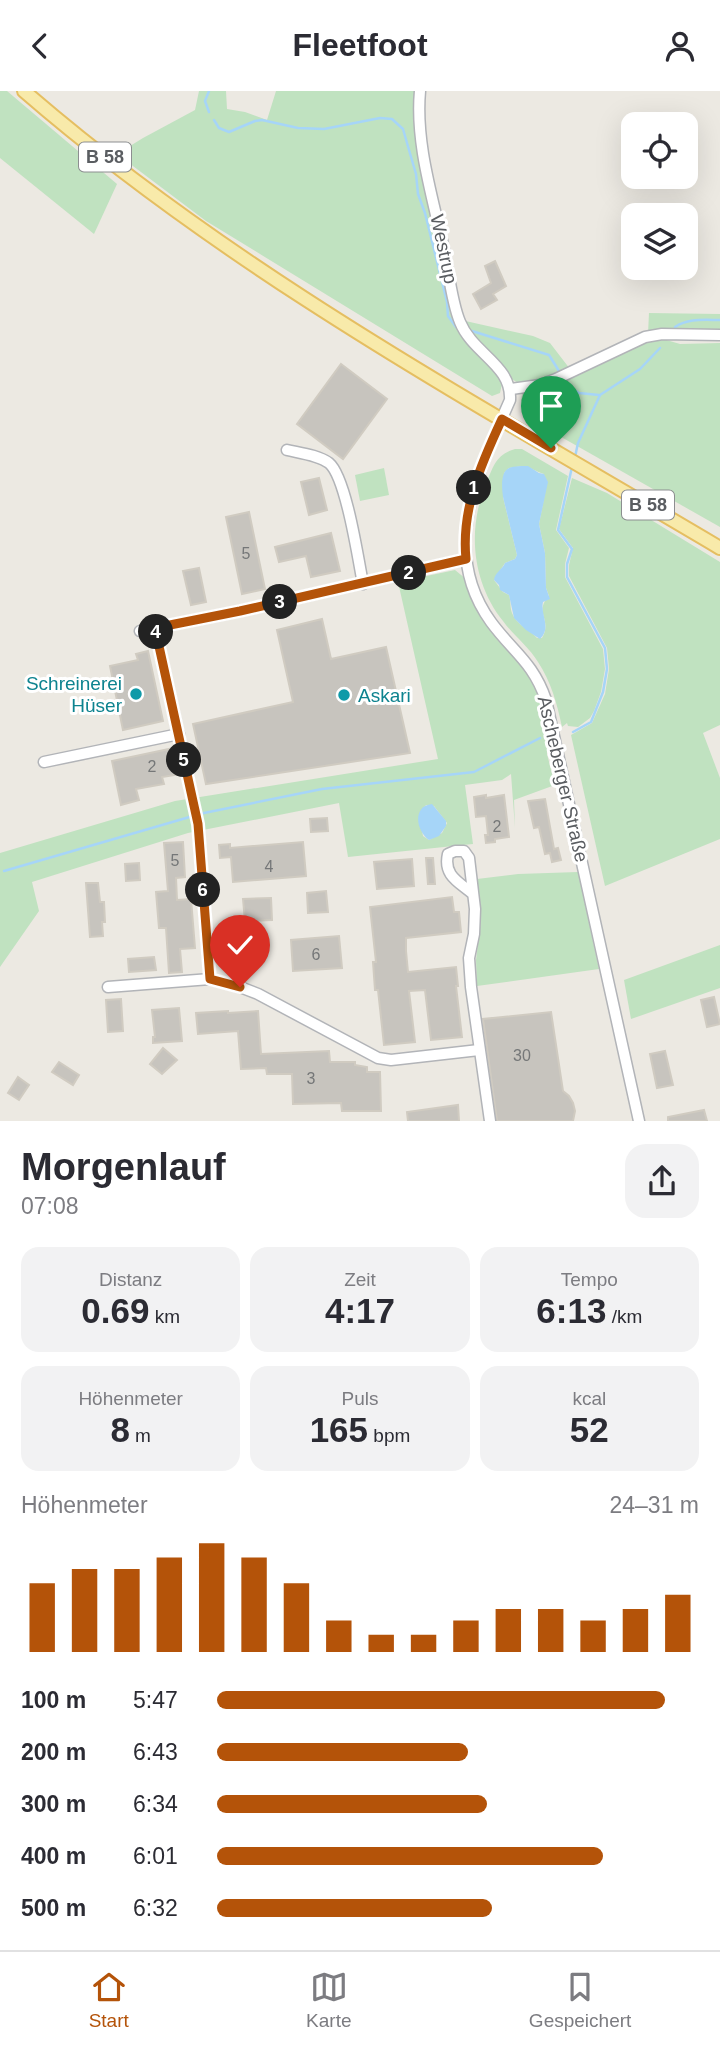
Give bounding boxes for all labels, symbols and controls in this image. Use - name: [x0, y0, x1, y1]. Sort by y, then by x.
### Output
- icon: back: [21, 27, 59, 65]
- text: Fleetfoot: [292, 27, 428, 63]
- icon: person: [661, 27, 699, 65]
- map controls: [621, 112, 698, 280]
- button: locate: [621, 112, 698, 189]
- road number: B 58: [79, 143, 131, 171]
- button: layers: [621, 203, 698, 280]
- street label: Westrup: [426, 212, 462, 286]
- pin: [521, 376, 581, 448]
- icon: arrive: [532, 387, 570, 425]
- pin: 1: [456, 471, 491, 505]
- text: 1: [468, 477, 479, 498]
- road number: B 58: [622, 491, 674, 519]
- house number: 5: [242, 545, 251, 562]
- pin: 2: [392, 555, 426, 591]
- text: 2: [403, 562, 414, 583]
- pin: 3: [262, 585, 298, 619]
- text: 3: [274, 591, 285, 612]
- pin: 4: [138, 615, 174, 649]
- text: 4: [150, 621, 161, 642]
- place label: Schreinerei Hüser: [26, 673, 123, 716]
- place label: Askari: [358, 685, 411, 706]
- marker: Schreinerei Hüser: [128, 686, 144, 702]
- marker: Askari: [336, 687, 352, 703]
- street label: Ascheberger Straße: [534, 694, 592, 864]
- pin: 5: [166, 743, 202, 777]
- text: 5: [178, 749, 189, 770]
- house number: 2: [148, 758, 157, 775]
- house number: 2: [493, 818, 502, 835]
- house number: 5: [171, 852, 180, 869]
- house number: 4: [265, 858, 274, 875]
- pin: 6: [186, 873, 220, 907]
- text: 6: [197, 879, 208, 900]
- pin: [210, 915, 270, 987]
- icon: check: [221, 926, 259, 964]
- house number: 6: [312, 946, 321, 963]
- house number: 30: [513, 1047, 531, 1064]
- house number: 3: [307, 1070, 316, 1087]
- button: share: [625, 1144, 699, 1218]
- text: Morgenlauf: [21, 1146, 226, 1188]
- text: 07:08: [21, 1193, 79, 1219]
- text: Distanz: [99, 1269, 162, 1290]
- text: Zeit: [344, 1269, 376, 1290]
- text: Tempo: [561, 1269, 618, 1290]
- text: 0.69: [81, 1291, 149, 1330]
- text: 4:17: [325, 1291, 395, 1330]
- text: 6:13: [536, 1291, 606, 1330]
- text: km: [149, 1306, 180, 1327]
- text: /km: [606, 1306, 642, 1327]
- text: Höhenmeter: [78, 1388, 183, 1409]
- text: Puls: [342, 1388, 378, 1409]
- text: kcal: [572, 1388, 606, 1409]
- text: 8: [110, 1410, 130, 1449]
- text: 165: [310, 1410, 368, 1449]
- text: 52: [570, 1410, 609, 1449]
- text: m: [130, 1425, 151, 1446]
- text: bpm: [368, 1425, 410, 1446]
- text: Höhenmeter: [21, 1492, 148, 1518]
- text: 24–31 m: [609, 1492, 699, 1518]
- text: 100 m: [21, 1687, 86, 1713]
- text: 5:47: [133, 1687, 178, 1713]
- text: 200 m: [21, 1739, 86, 1765]
- text: 6:43: [133, 1739, 178, 1765]
- text: 300 m: [21, 1791, 86, 1817]
- text: 6:34: [133, 1791, 178, 1817]
- text: 400 m: [21, 1843, 86, 1869]
- text: 6:01: [133, 1843, 178, 1869]
- text: 500 m: [21, 1895, 86, 1921]
- text: 6:32: [133, 1895, 178, 1921]
- tab: Start: [89, 1968, 129, 2032]
- tab: Karte: [306, 1968, 352, 2032]
- tab: Gespeichert: [529, 1968, 631, 2032]

